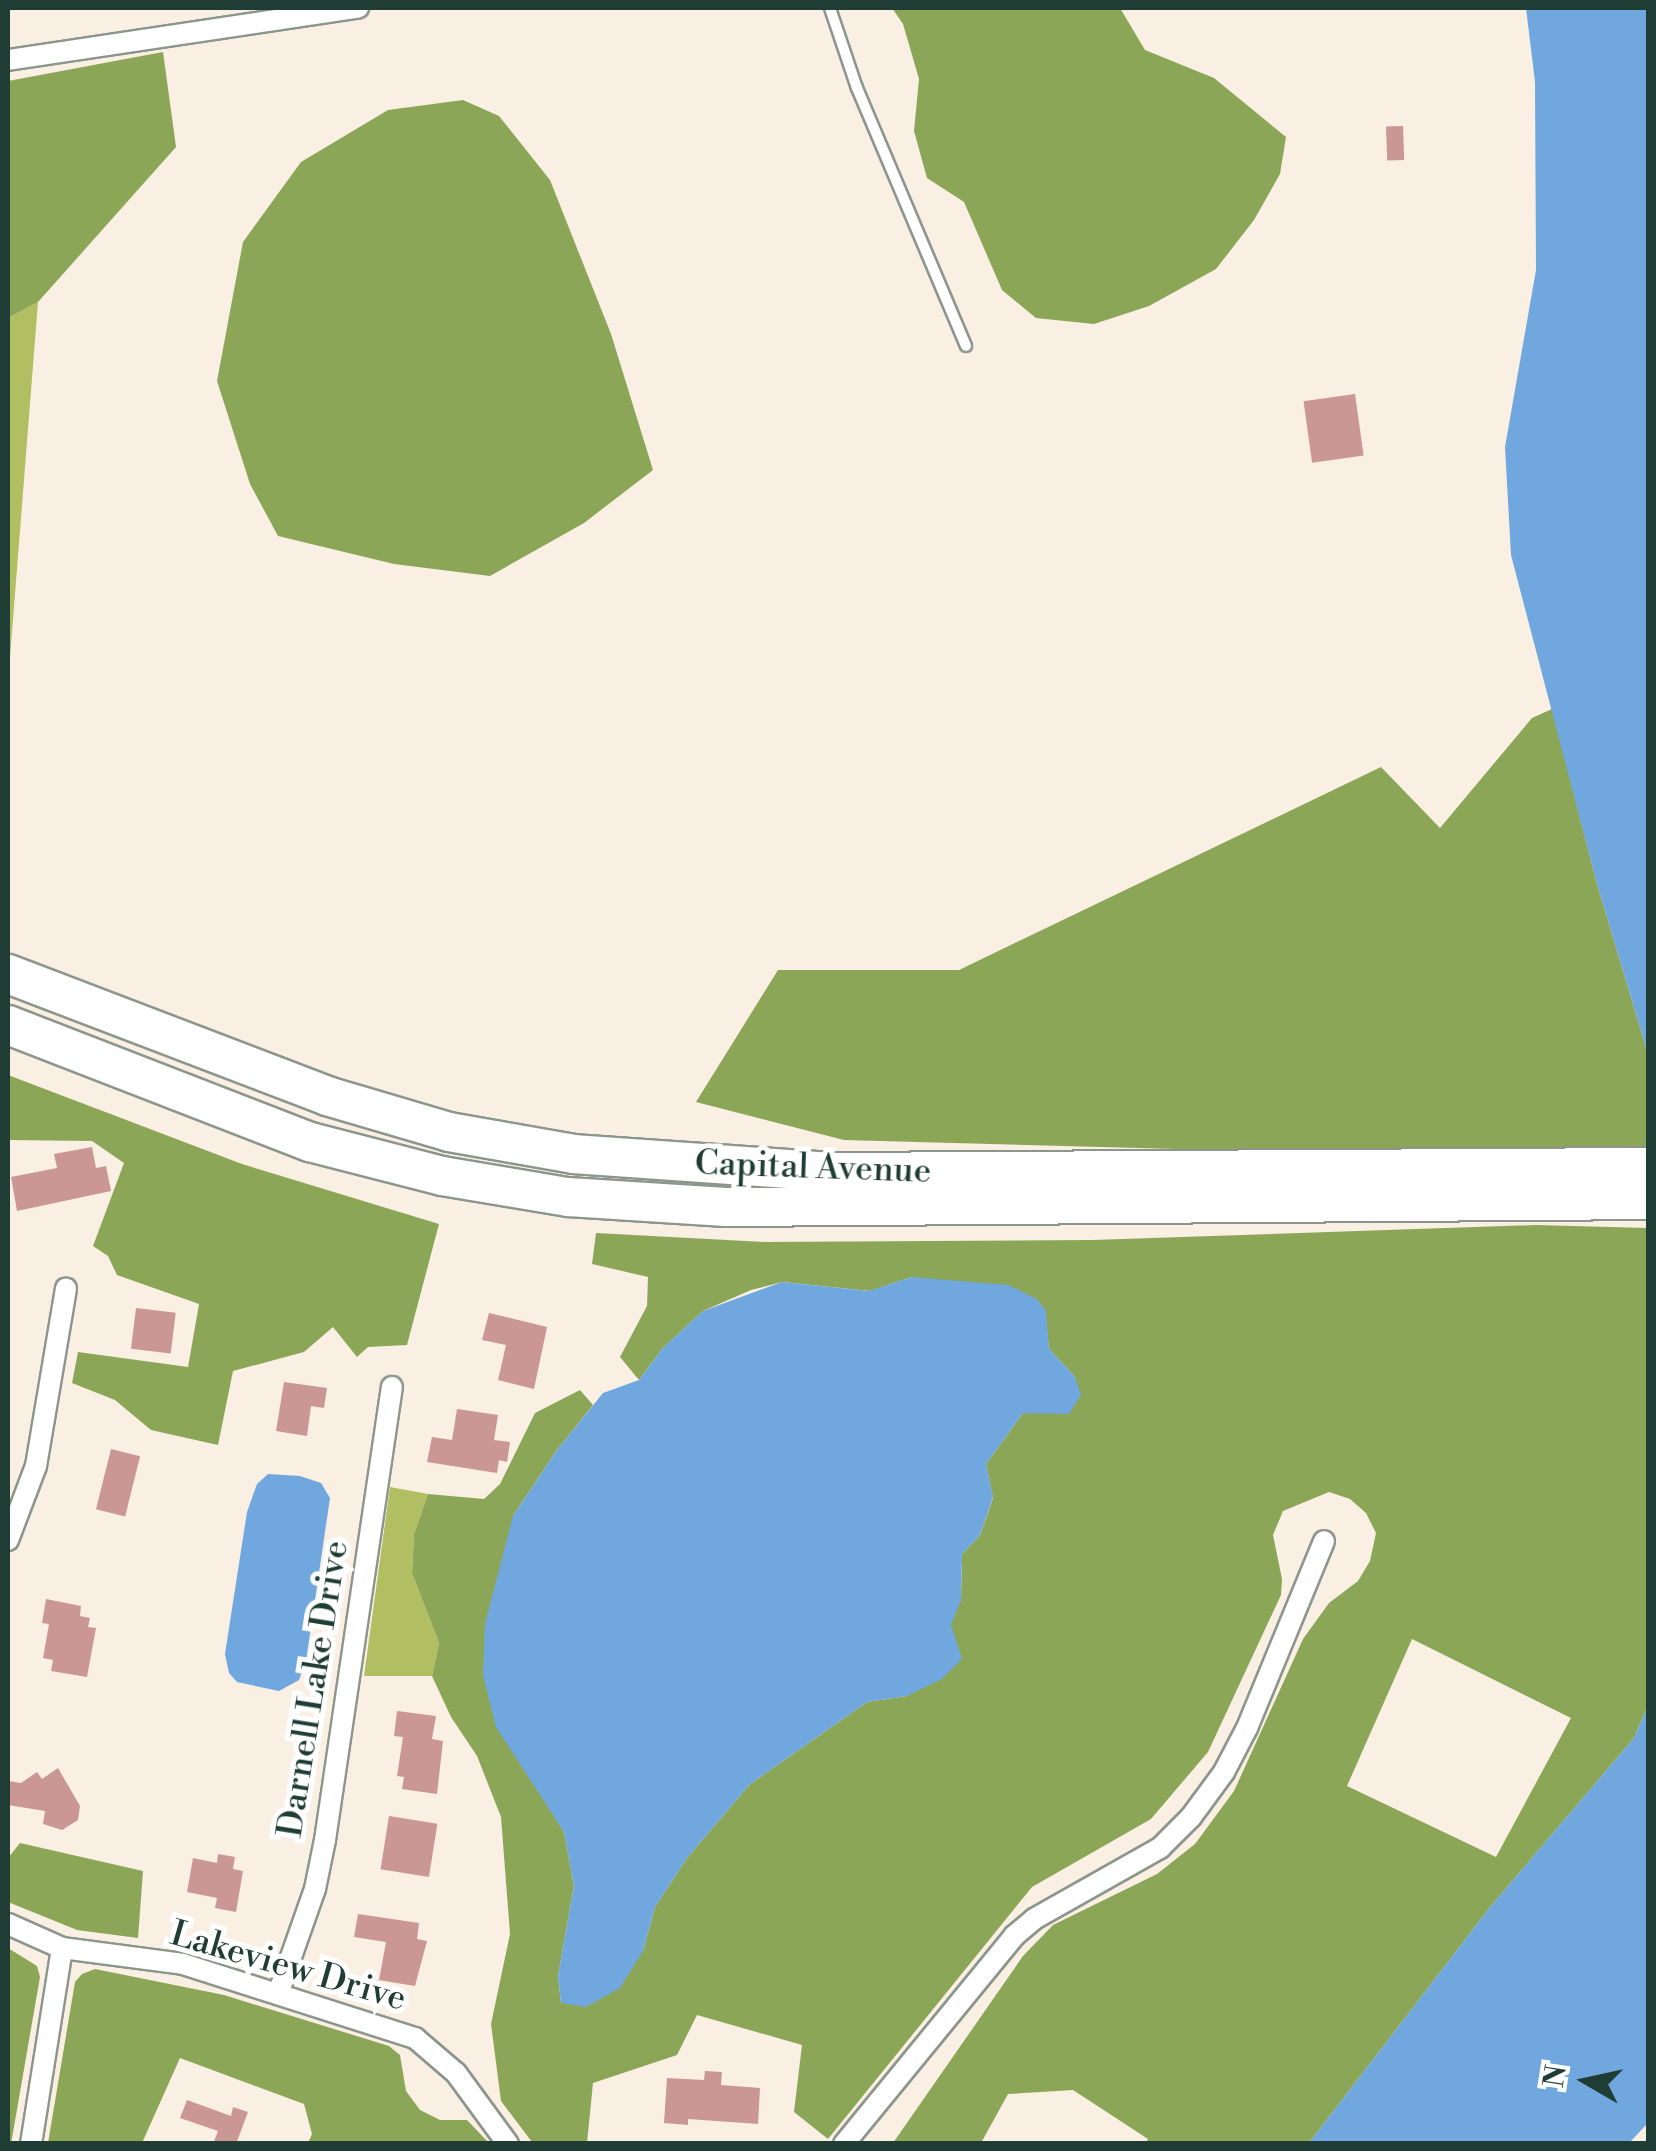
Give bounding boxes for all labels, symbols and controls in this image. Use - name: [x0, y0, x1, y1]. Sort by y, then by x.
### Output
- street label: Capital Avenue: [694, 1143, 932, 1193]
- street label: Darnell Lake Drive: [270, 1538, 358, 1840]
- street label: Lakeview Drive: [165, 1913, 411, 2021]
- north arrow: [1536, 2031, 1636, 2131]
- text: N: [1537, 2063, 1575, 2090]

